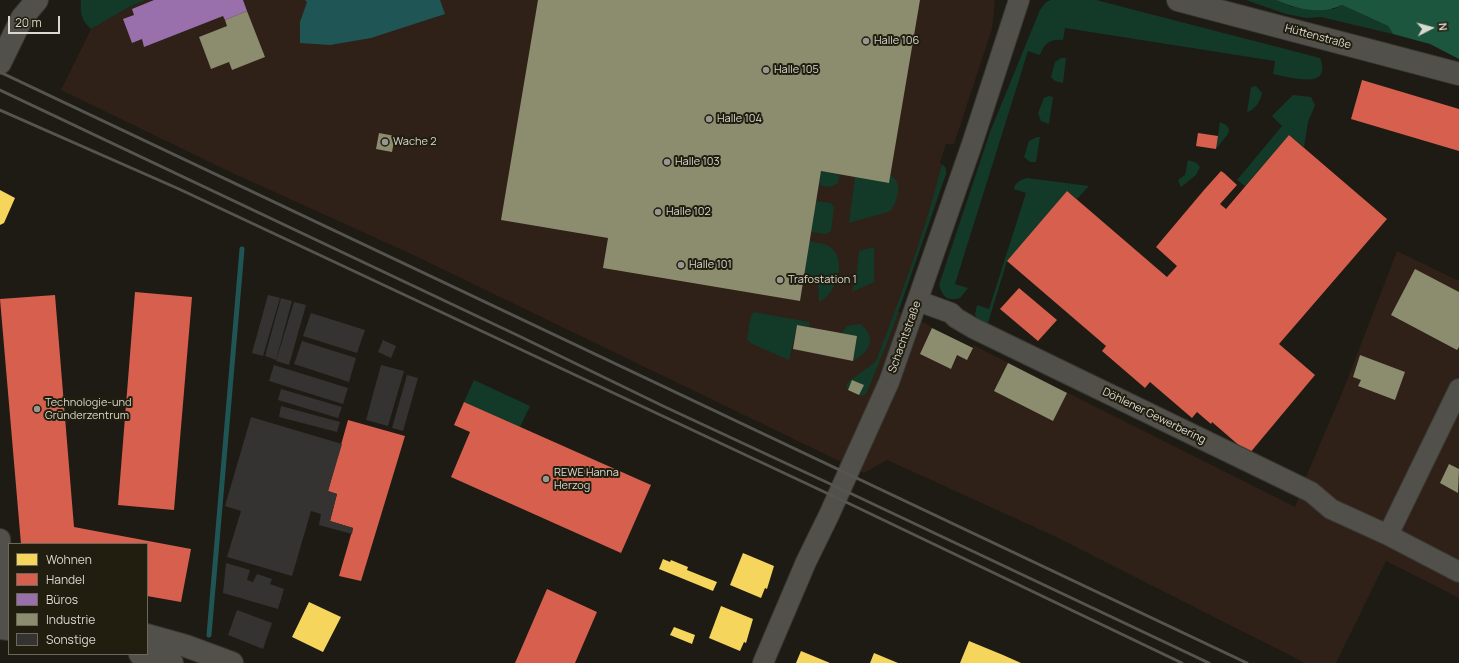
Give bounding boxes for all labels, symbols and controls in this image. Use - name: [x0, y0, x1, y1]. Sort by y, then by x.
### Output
- scale bar: [10, 8, 62, 34]
- north arrow: [1411, 8, 1451, 48]
- text: 20 m: [15, 14, 42, 31]
- street label: Hüttenstraße: [1283, 22, 1353, 52]
- text: N: [1436, 22, 1451, 31]
- place label: Halle 106: [874, 34, 919, 48]
- marker: Halle 106: [861, 36, 871, 46]
- place label: Halle 105: [774, 63, 819, 77]
- marker: Halle 105: [761, 65, 771, 75]
- place label: Halle 104: [717, 112, 762, 126]
- marker: Halle 104: [704, 114, 714, 124]
- place label: Wache 2: [393, 135, 436, 149]
- marker: Wache 2: [380, 137, 390, 147]
- place label: Halle 103: [675, 155, 719, 169]
- marker: Halle 103: [662, 157, 672, 167]
- place label: Halle 102: [666, 205, 711, 219]
- marker: Halle 102: [653, 207, 663, 217]
- place label: Halle 101: [689, 258, 732, 272]
- marker: Halle 101: [676, 260, 686, 270]
- place label: Trafostation 1: [788, 273, 857, 287]
- marker: Trafostation 1: [775, 275, 785, 285]
- street label: Schachtstraße: [886, 299, 924, 375]
- street label: Döhlener Gewerbering: [1100, 385, 1208, 447]
- place label: Technologie-und Gründerzentrum: [45, 396, 131, 422]
- marker: Technologie-und Gründerzentrum: [32, 404, 42, 414]
- place label: REWE Hanna Herzog: [554, 466, 619, 492]
- marker: REWE Hanna Herzog: [541, 474, 551, 484]
- legend: [8, 543, 148, 655]
- text: Wohnen: [46, 551, 92, 568]
- text: Handel: [46, 571, 85, 588]
- text: Büros: [46, 591, 78, 608]
- text: Industrie: [46, 611, 95, 628]
- text: Sonstige: [46, 631, 96, 648]

